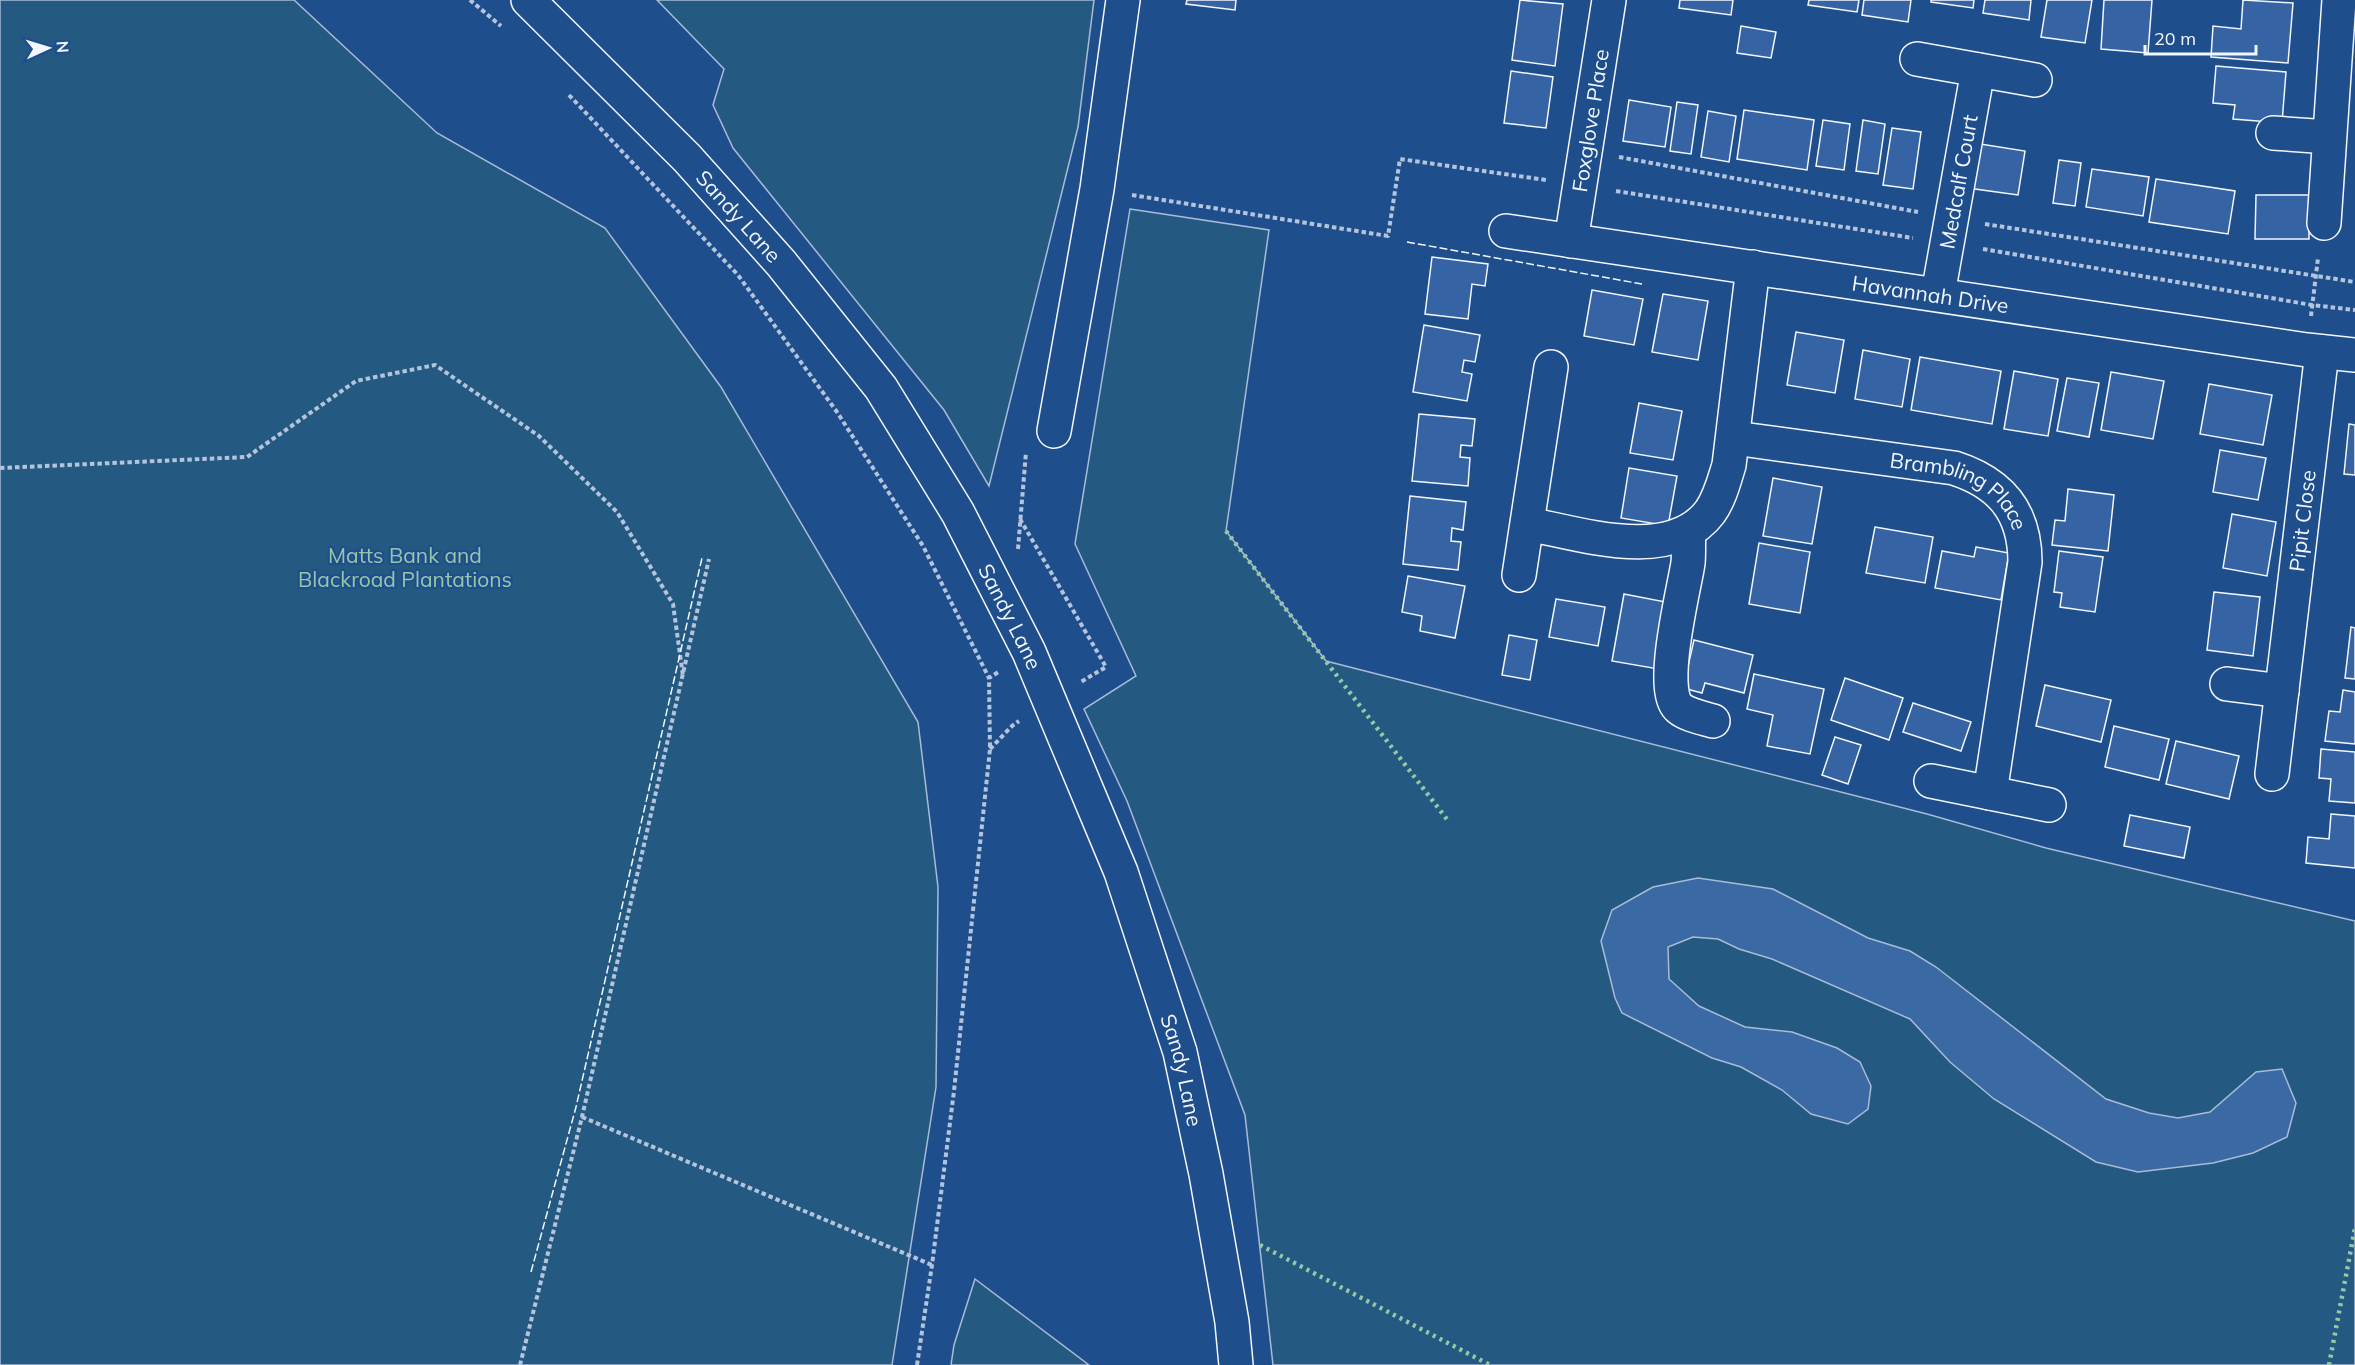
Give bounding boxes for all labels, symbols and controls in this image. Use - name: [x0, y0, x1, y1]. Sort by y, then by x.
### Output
- north arrow: [18, 18, 78, 78]
- scale bar: [2145, 18, 2256, 56]
- text: 20 m: [2154, 27, 2196, 50]
- text: N: [53, 40, 73, 54]
- street label: Foxglove Place: [1566, 47, 1614, 194]
- street label: Medcalf Court: [1933, 113, 1983, 251]
- street label: Sandy Lane: [691, 164, 787, 268]
- street label: Havannah Drive: [1850, 270, 2010, 319]
- street label: Brambling Place: [1888, 446, 2033, 533]
- street label: Pipit Close: [2283, 468, 2321, 573]
- park label: Matts Bank and Blackroad Plantations: [298, 542, 512, 592]
- street label: Sandy Lane: [973, 559, 1048, 673]
- street label: Sandy Lane: [1155, 1010, 1208, 1129]

